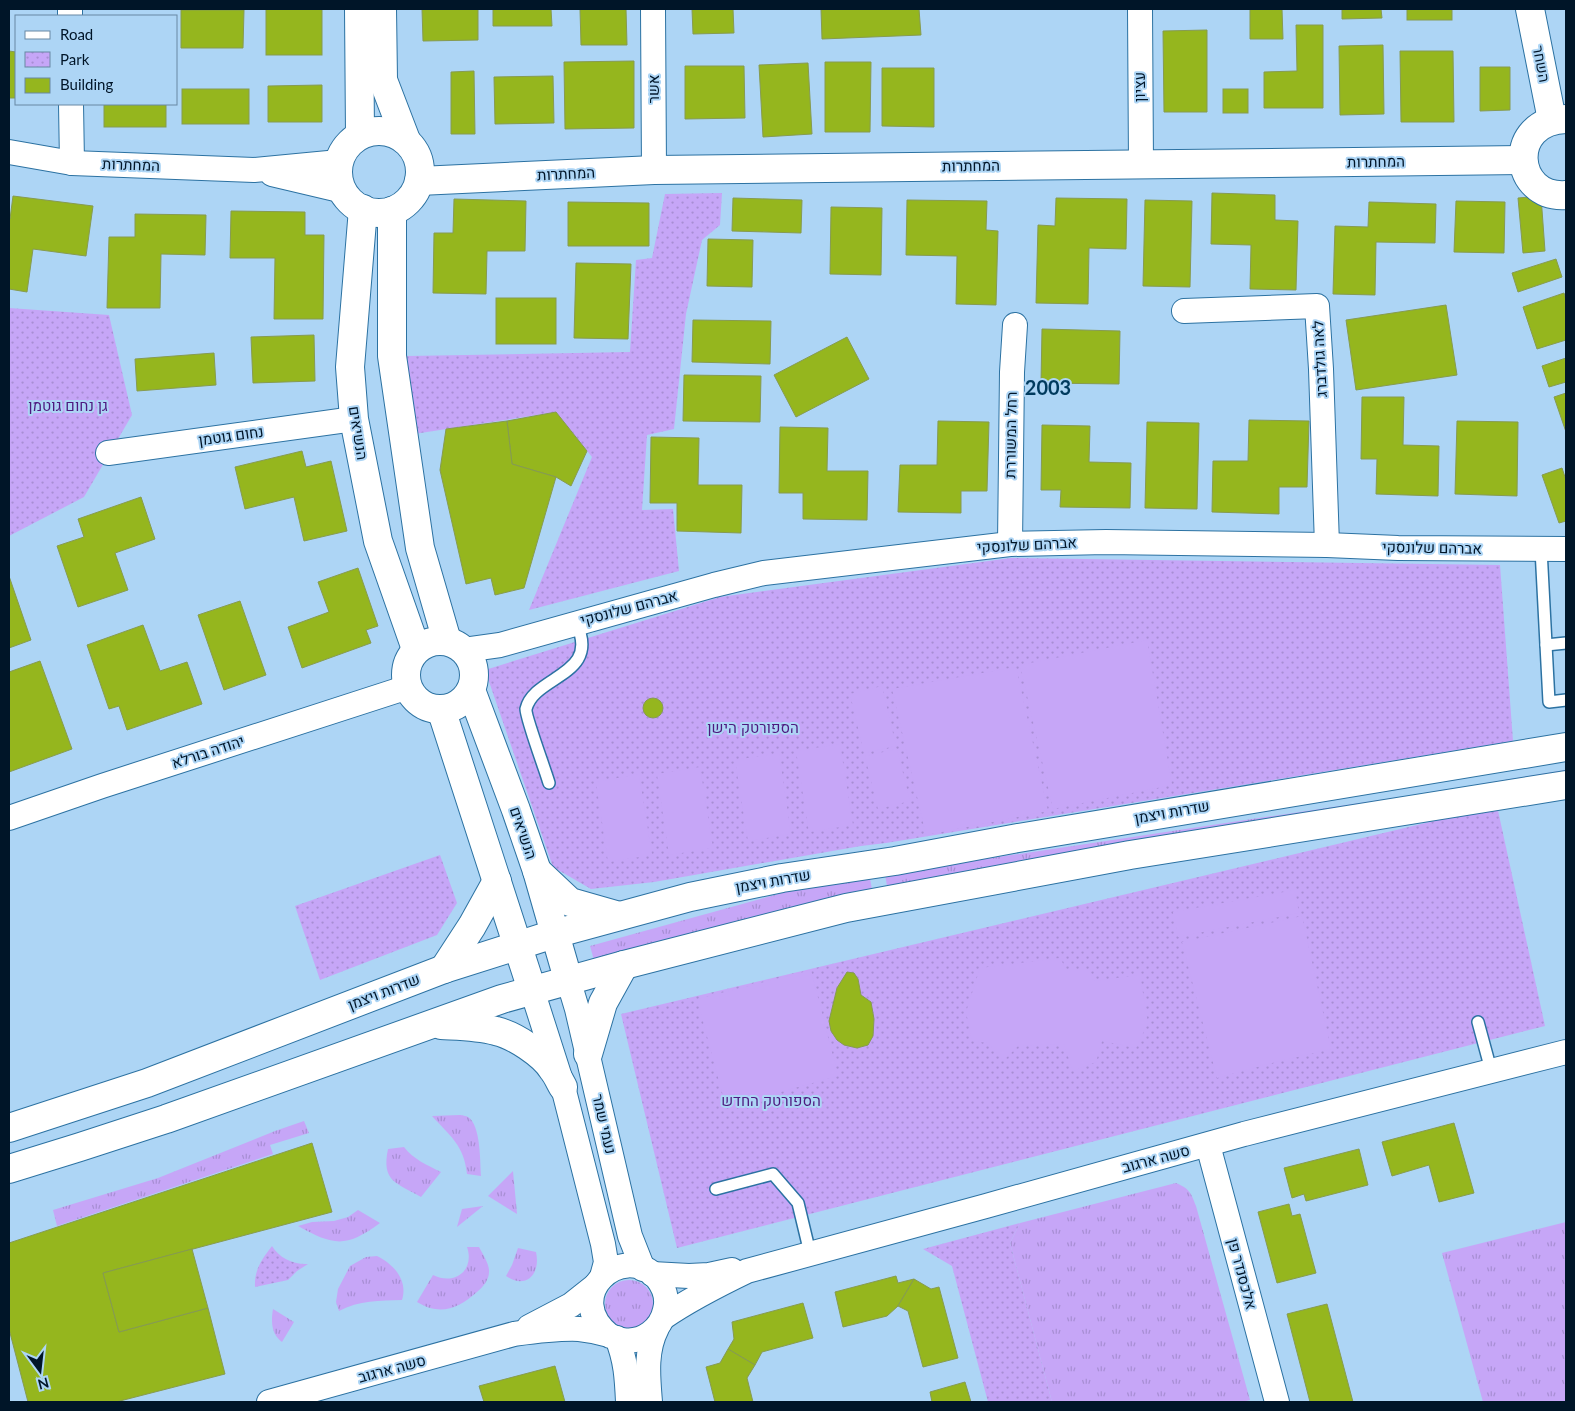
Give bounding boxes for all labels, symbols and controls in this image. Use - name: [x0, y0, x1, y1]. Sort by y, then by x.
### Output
- legend: [15, 15, 178, 105]
- text: Road: [60, 25, 93, 43]
- street label: השחר: [1530, 44, 1554, 84]
- text: Park: [60, 50, 90, 68]
- street label: עציון: [1130, 72, 1148, 102]
- text: Building: [60, 75, 113, 93]
- street label: אשר: [644, 75, 662, 103]
- street label: המחתרות: [1347, 151, 1405, 171]
- street label: המחתרות: [102, 154, 160, 174]
- street label: המחתרות: [942, 155, 1000, 175]
- street label: המחתרות: [537, 162, 595, 184]
- street label: לאה גולדברג: [1308, 320, 1330, 398]
- district label: 2003: [1025, 375, 1071, 399]
- street label: רחל המשוררת: [1000, 391, 1020, 479]
- park label: גן נחום גוטמן: [28, 396, 108, 414]
- street label: הנשיאים: [346, 405, 372, 461]
- street label: נחום גוטמן: [197, 422, 265, 448]
- street label: אברהם שלונסקי: [977, 532, 1077, 556]
- street label: אברהם שלונסקי: [1382, 537, 1482, 557]
- street label: אברהם שלונסקי: [578, 585, 679, 629]
- park label: הספורטק הישן: [707, 718, 799, 736]
- street label: יהודה בורלא: [169, 731, 246, 771]
- street label: שדרות ויצמן: [1133, 796, 1211, 826]
- street label: הנשיאים: [507, 804, 541, 861]
- street label: שדרות ויצמן: [734, 865, 812, 895]
- street label: שדרות ויצמן: [345, 969, 422, 1013]
- park label: הספורטק החדש: [721, 1091, 821, 1109]
- street label: נעמי שמר: [589, 1092, 621, 1155]
- street label: סשה ארגוב: [1120, 1140, 1192, 1176]
- street label: אלכסנדר פן: [1225, 1236, 1261, 1311]
- north arrow: [15, 1346, 65, 1396]
- street label: סשה ארגוב: [356, 1350, 428, 1386]
- text: N: [36, 1374, 51, 1394]

